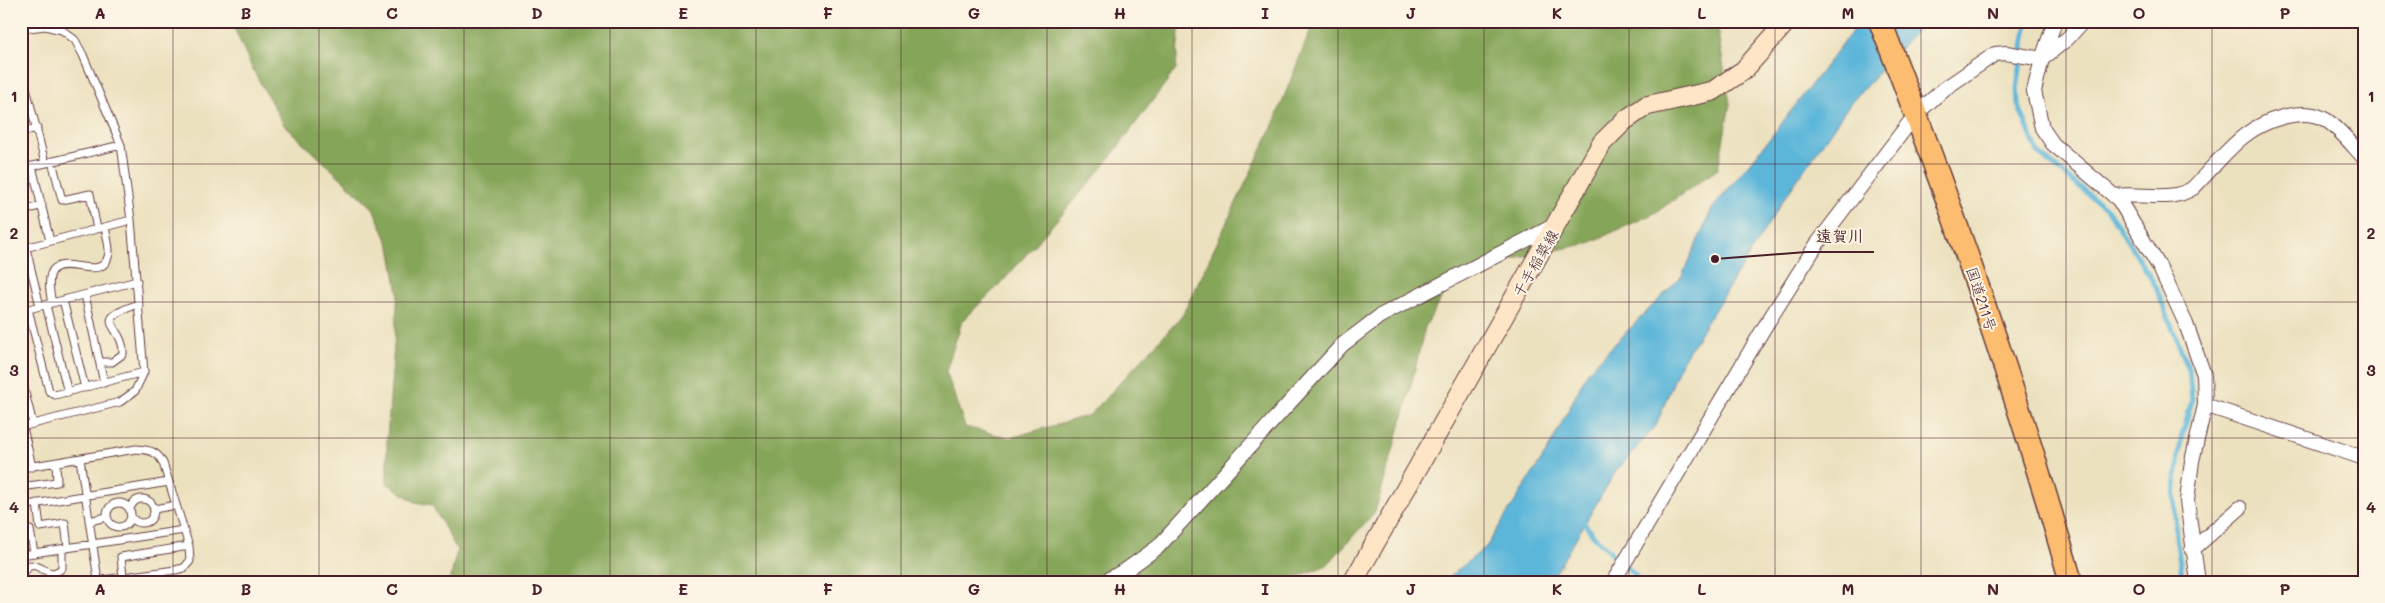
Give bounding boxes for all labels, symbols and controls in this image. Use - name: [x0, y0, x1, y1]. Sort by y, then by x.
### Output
- text: A: [94, 2, 106, 23]
- text: B: [241, 2, 251, 23]
- text: C: [386, 2, 398, 23]
- text: D: [531, 2, 543, 23]
- text: E: [678, 2, 688, 23]
- text: F: [823, 2, 833, 23]
- text: G: [968, 2, 980, 23]
- text: H: [1114, 2, 1126, 23]
- text: I: [1261, 2, 1269, 23]
- text: J: [1406, 2, 1416, 23]
- text: K: [1552, 2, 1562, 23]
- text: L: [1697, 2, 1707, 23]
- text: M: [1842, 2, 1854, 23]
- text: N: [1987, 2, 1999, 23]
- text: O: [2133, 2, 2146, 23]
- text: P: [2280, 2, 2291, 23]
- text: 1: [10, 85, 18, 106]
- text: 1: [2367, 85, 2375, 106]
- callout: 遠賀川: [1806, 221, 1874, 252]
- text: 2: [10, 222, 19, 243]
- text: 2: [2367, 222, 2376, 243]
- text: 遠賀川: [1816, 225, 1864, 246]
- street label: 千手稲築線: [1508, 226, 1562, 300]
- street label: 国道211号: [1962, 264, 2002, 334]
- text: 3: [9, 359, 19, 380]
- text: 3: [2366, 359, 2376, 380]
- text: 4: [9, 496, 19, 517]
- text: 4: [2366, 496, 2376, 517]
- text: A: [94, 578, 106, 599]
- text: B: [241, 578, 251, 599]
- text: C: [386, 578, 398, 599]
- text: D: [531, 578, 543, 599]
- text: E: [678, 578, 688, 599]
- text: F: [823, 578, 833, 599]
- text: G: [968, 578, 980, 599]
- text: H: [1114, 578, 1126, 599]
- text: I: [1261, 578, 1269, 599]
- text: J: [1406, 578, 1416, 599]
- text: K: [1552, 578, 1562, 599]
- text: L: [1697, 578, 1707, 599]
- text: M: [1842, 578, 1854, 599]
- text: N: [1987, 578, 1999, 599]
- text: O: [2133, 578, 2146, 599]
- text: P: [2280, 578, 2291, 599]

